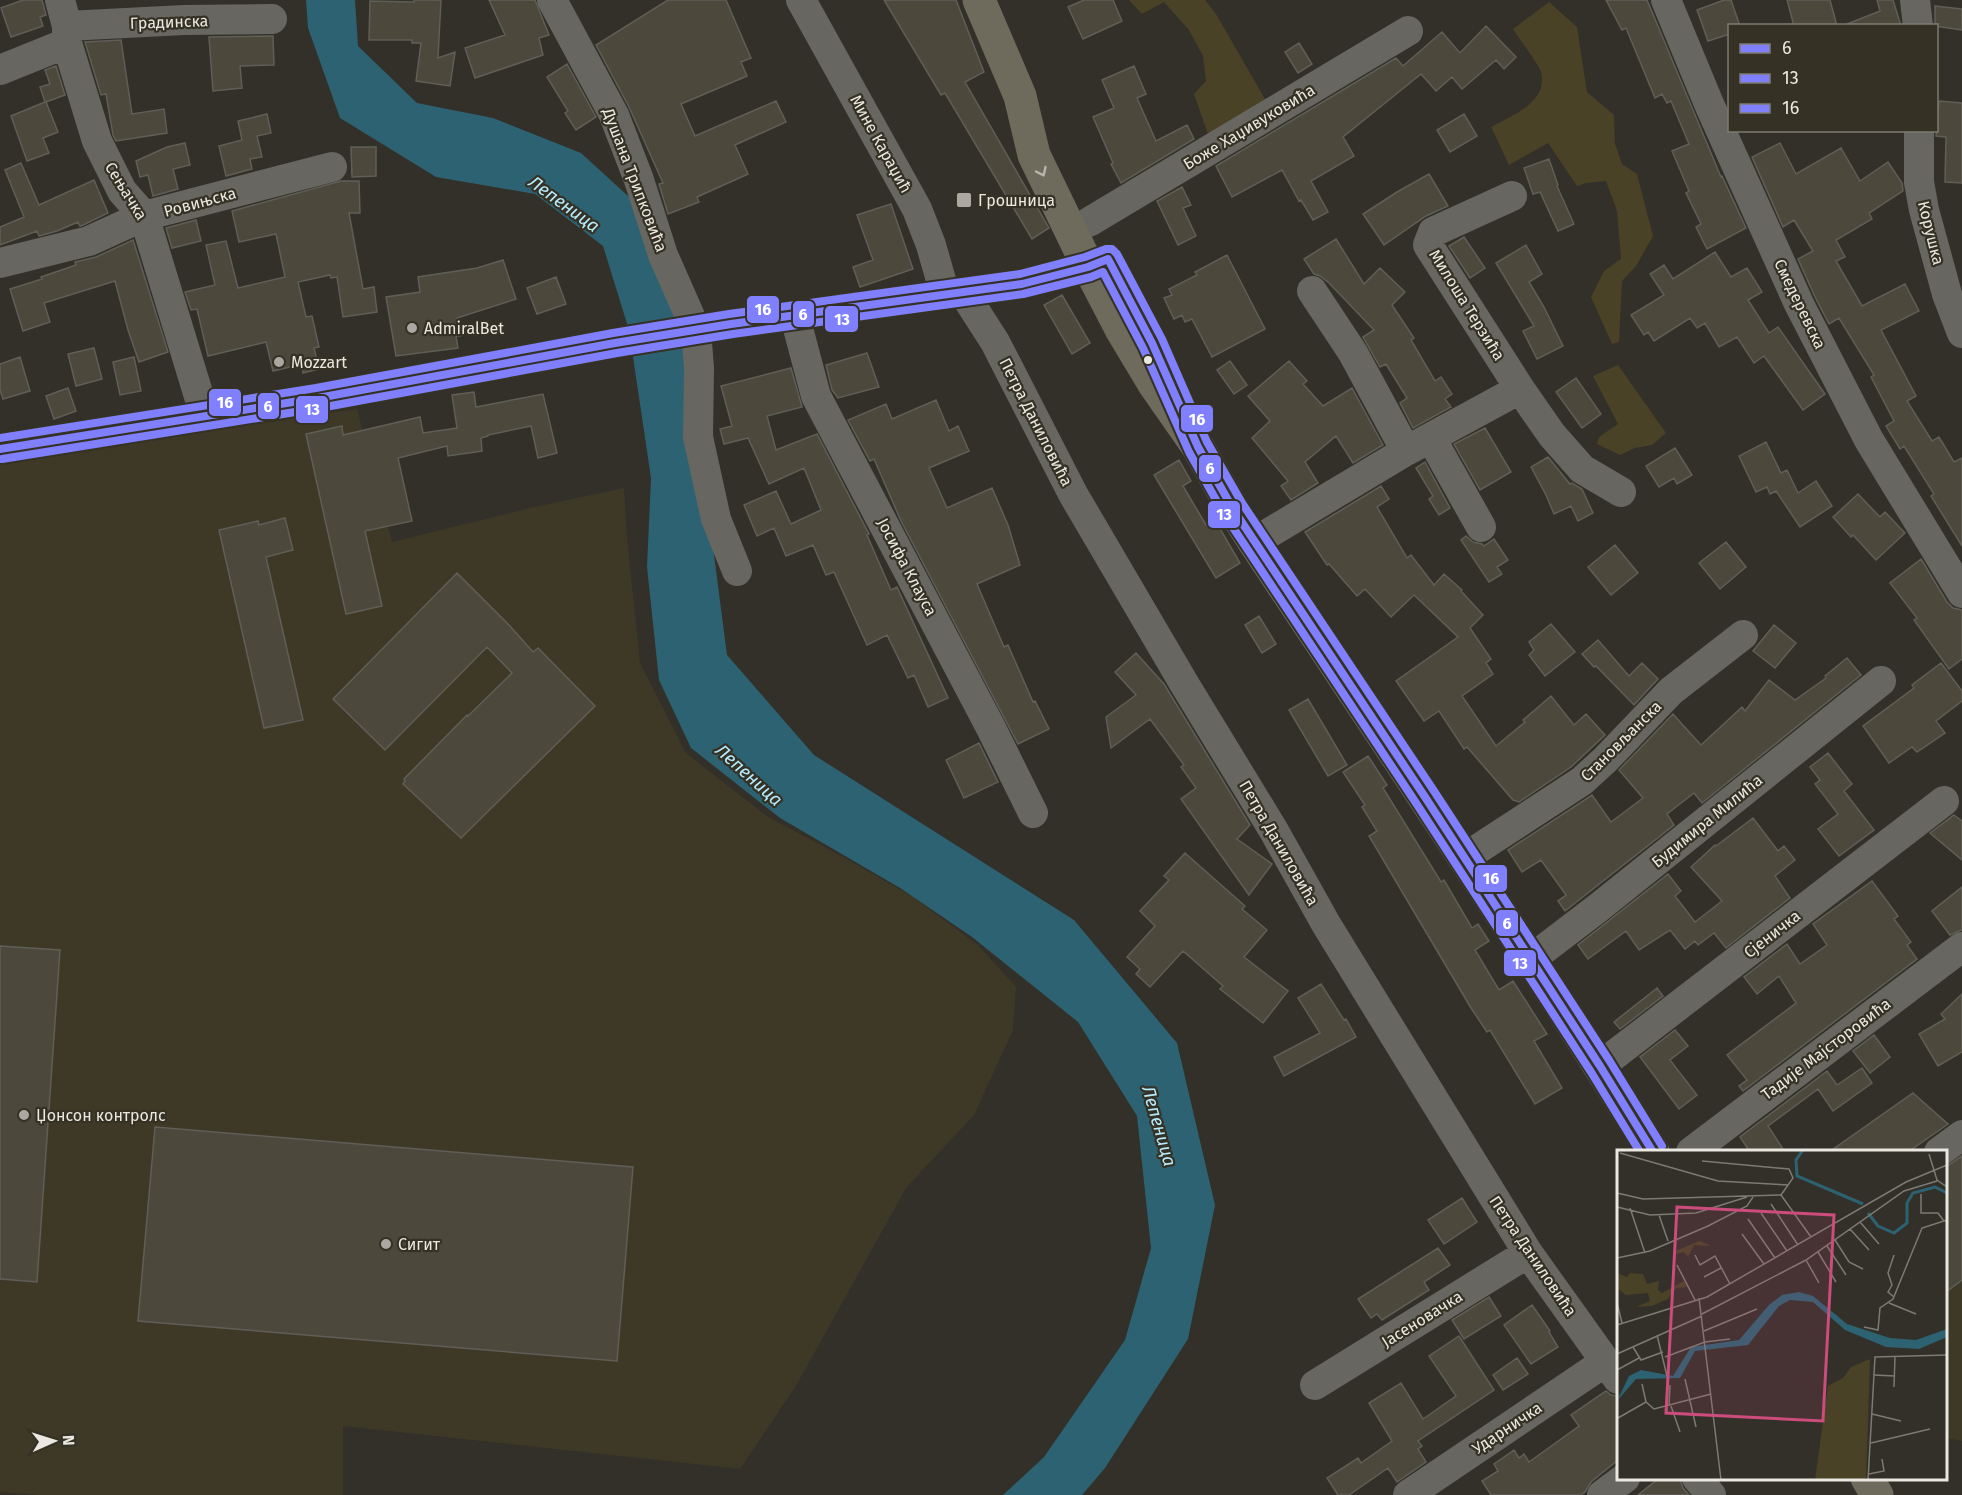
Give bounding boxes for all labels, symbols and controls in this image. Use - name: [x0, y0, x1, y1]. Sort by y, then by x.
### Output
- street label: Градинска: [129, 11, 209, 33]
- legend: [1728, 24, 1938, 132]
- text: 6: [1782, 37, 1792, 59]
- text: 13: [1782, 67, 1799, 89]
- street label: Боже Хаџивуковића: [1180, 80, 1318, 174]
- street label: Мине Караџић: [846, 92, 916, 196]
- text: 16: [1782, 97, 1799, 119]
- street label: Душана Трипковића: [598, 104, 671, 255]
- street label: Сењачка: [101, 159, 151, 223]
- one-way arrow: [1035, 165, 1047, 176]
- water label: Лепеница: [523, 170, 604, 237]
- street label: Ровињска: [162, 183, 238, 221]
- marker: Грошница: [955, 191, 973, 209]
- place label: Грошница: [978, 191, 1055, 210]
- street label: Корушка: [1914, 199, 1948, 267]
- street label: Милоша Терзића: [1425, 246, 1509, 364]
- street label: Смедеревска: [1770, 256, 1830, 352]
- line badge: 16: [746, 295, 780, 324]
- text: 16: [755, 300, 771, 319]
- line badge: 6: [792, 300, 815, 328]
- text: 6: [798, 305, 808, 324]
- line badge: 13: [824, 305, 859, 333]
- text: 13: [834, 310, 850, 329]
- place label: AdmiralBet: [424, 319, 504, 338]
- marker: AdmiralBet: [405, 321, 419, 335]
- place label: Mozzart: [291, 353, 347, 372]
- unlabelled marker: [1142, 354, 1154, 366]
- marker: Mozzart: [272, 355, 286, 369]
- street label: Петра Даниловића: [995, 355, 1077, 489]
- line badge: 16: [208, 388, 242, 417]
- line badge: 6: [257, 392, 280, 420]
- text: 16: [217, 393, 233, 412]
- line badge: 13: [295, 395, 329, 424]
- text: 6: [263, 397, 273, 416]
- text: 13: [304, 400, 320, 419]
- line badge: 16: [1180, 404, 1214, 433]
- text: 16: [1189, 410, 1205, 429]
- line badge: 6: [1198, 454, 1222, 483]
- text: 6: [1205, 459, 1215, 478]
- line badge: 13: [1207, 500, 1241, 529]
- text: 13: [1216, 505, 1232, 524]
- street label: Јосифа Клауса: [873, 515, 941, 619]
- street label: Становљанска: [1577, 697, 1665, 785]
- water label: Лепеница: [710, 739, 787, 811]
- street label: Будимира Милића: [1648, 770, 1766, 872]
- street label: Петра Даниловића: [1235, 777, 1323, 909]
- line badge: 16: [1474, 864, 1508, 893]
- text: 16: [1483, 869, 1499, 888]
- street label: Сјеничка: [1740, 906, 1804, 962]
- line badge: 6: [1495, 909, 1519, 937]
- text: 6: [1502, 914, 1512, 933]
- line badge: 13: [1503, 949, 1537, 977]
- text: 13: [1512, 954, 1528, 973]
- street label: Тадије Мајсторовића: [1758, 994, 1894, 1104]
- water label: Лепеница: [1137, 1082, 1181, 1169]
- place label: Џонсон контролс: [36, 1106, 166, 1125]
- marker: Џонсон контролс: [17, 1108, 31, 1122]
- inset map: [1617, 1150, 1947, 1480]
- street label: Петра Даниловића: [1486, 1192, 1580, 1320]
- place label: Сигит: [398, 1235, 441, 1254]
- marker: Сигит: [379, 1237, 393, 1251]
- street label: Јасеновачка: [1378, 1287, 1466, 1351]
- street label: Ударничка: [1469, 1398, 1545, 1458]
- north arrow: [24, 1411, 84, 1471]
- text: N: [59, 1434, 78, 1446]

